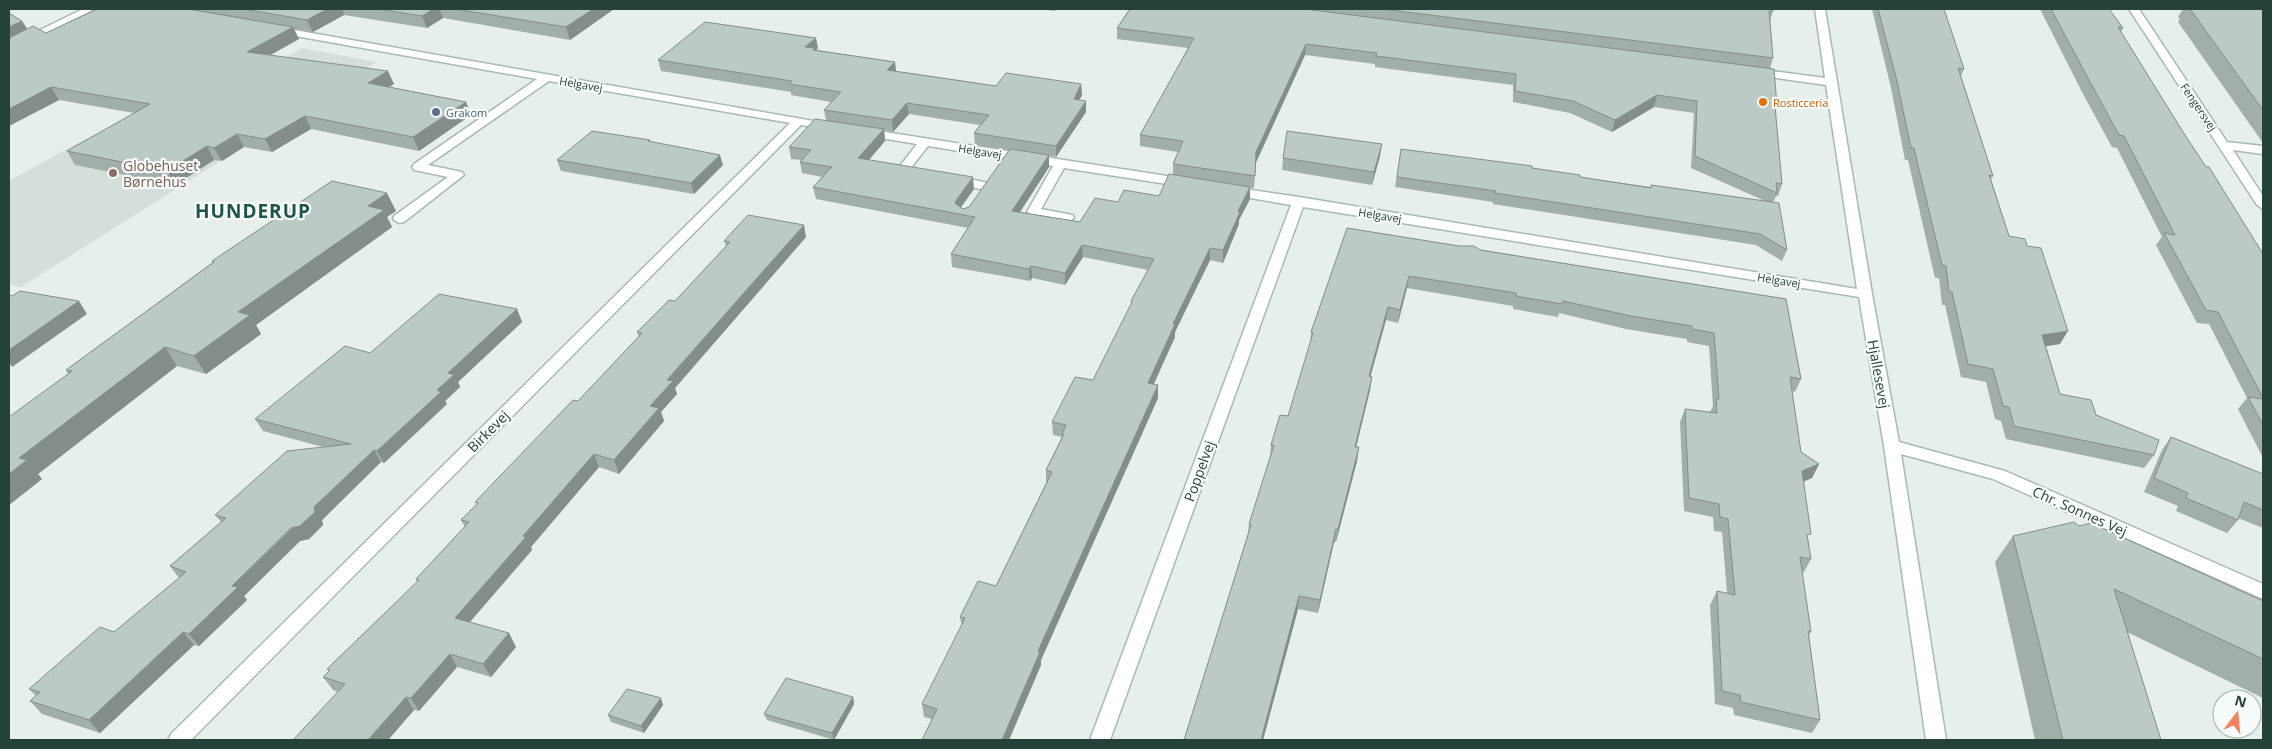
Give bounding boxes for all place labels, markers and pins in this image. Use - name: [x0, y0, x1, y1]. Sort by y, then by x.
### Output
- place label: Rosticceria: [1773, 95, 1828, 110]
- marker: Rosticceria: [1757, 96, 1769, 108]
- place label: Grakom: [446, 105, 487, 120]
- marker: Grakom: [430, 106, 442, 118]
- place label: Globehuset Børnehus: [123, 156, 198, 191]
- marker: Globehuset Børnehus: [107, 167, 119, 179]

